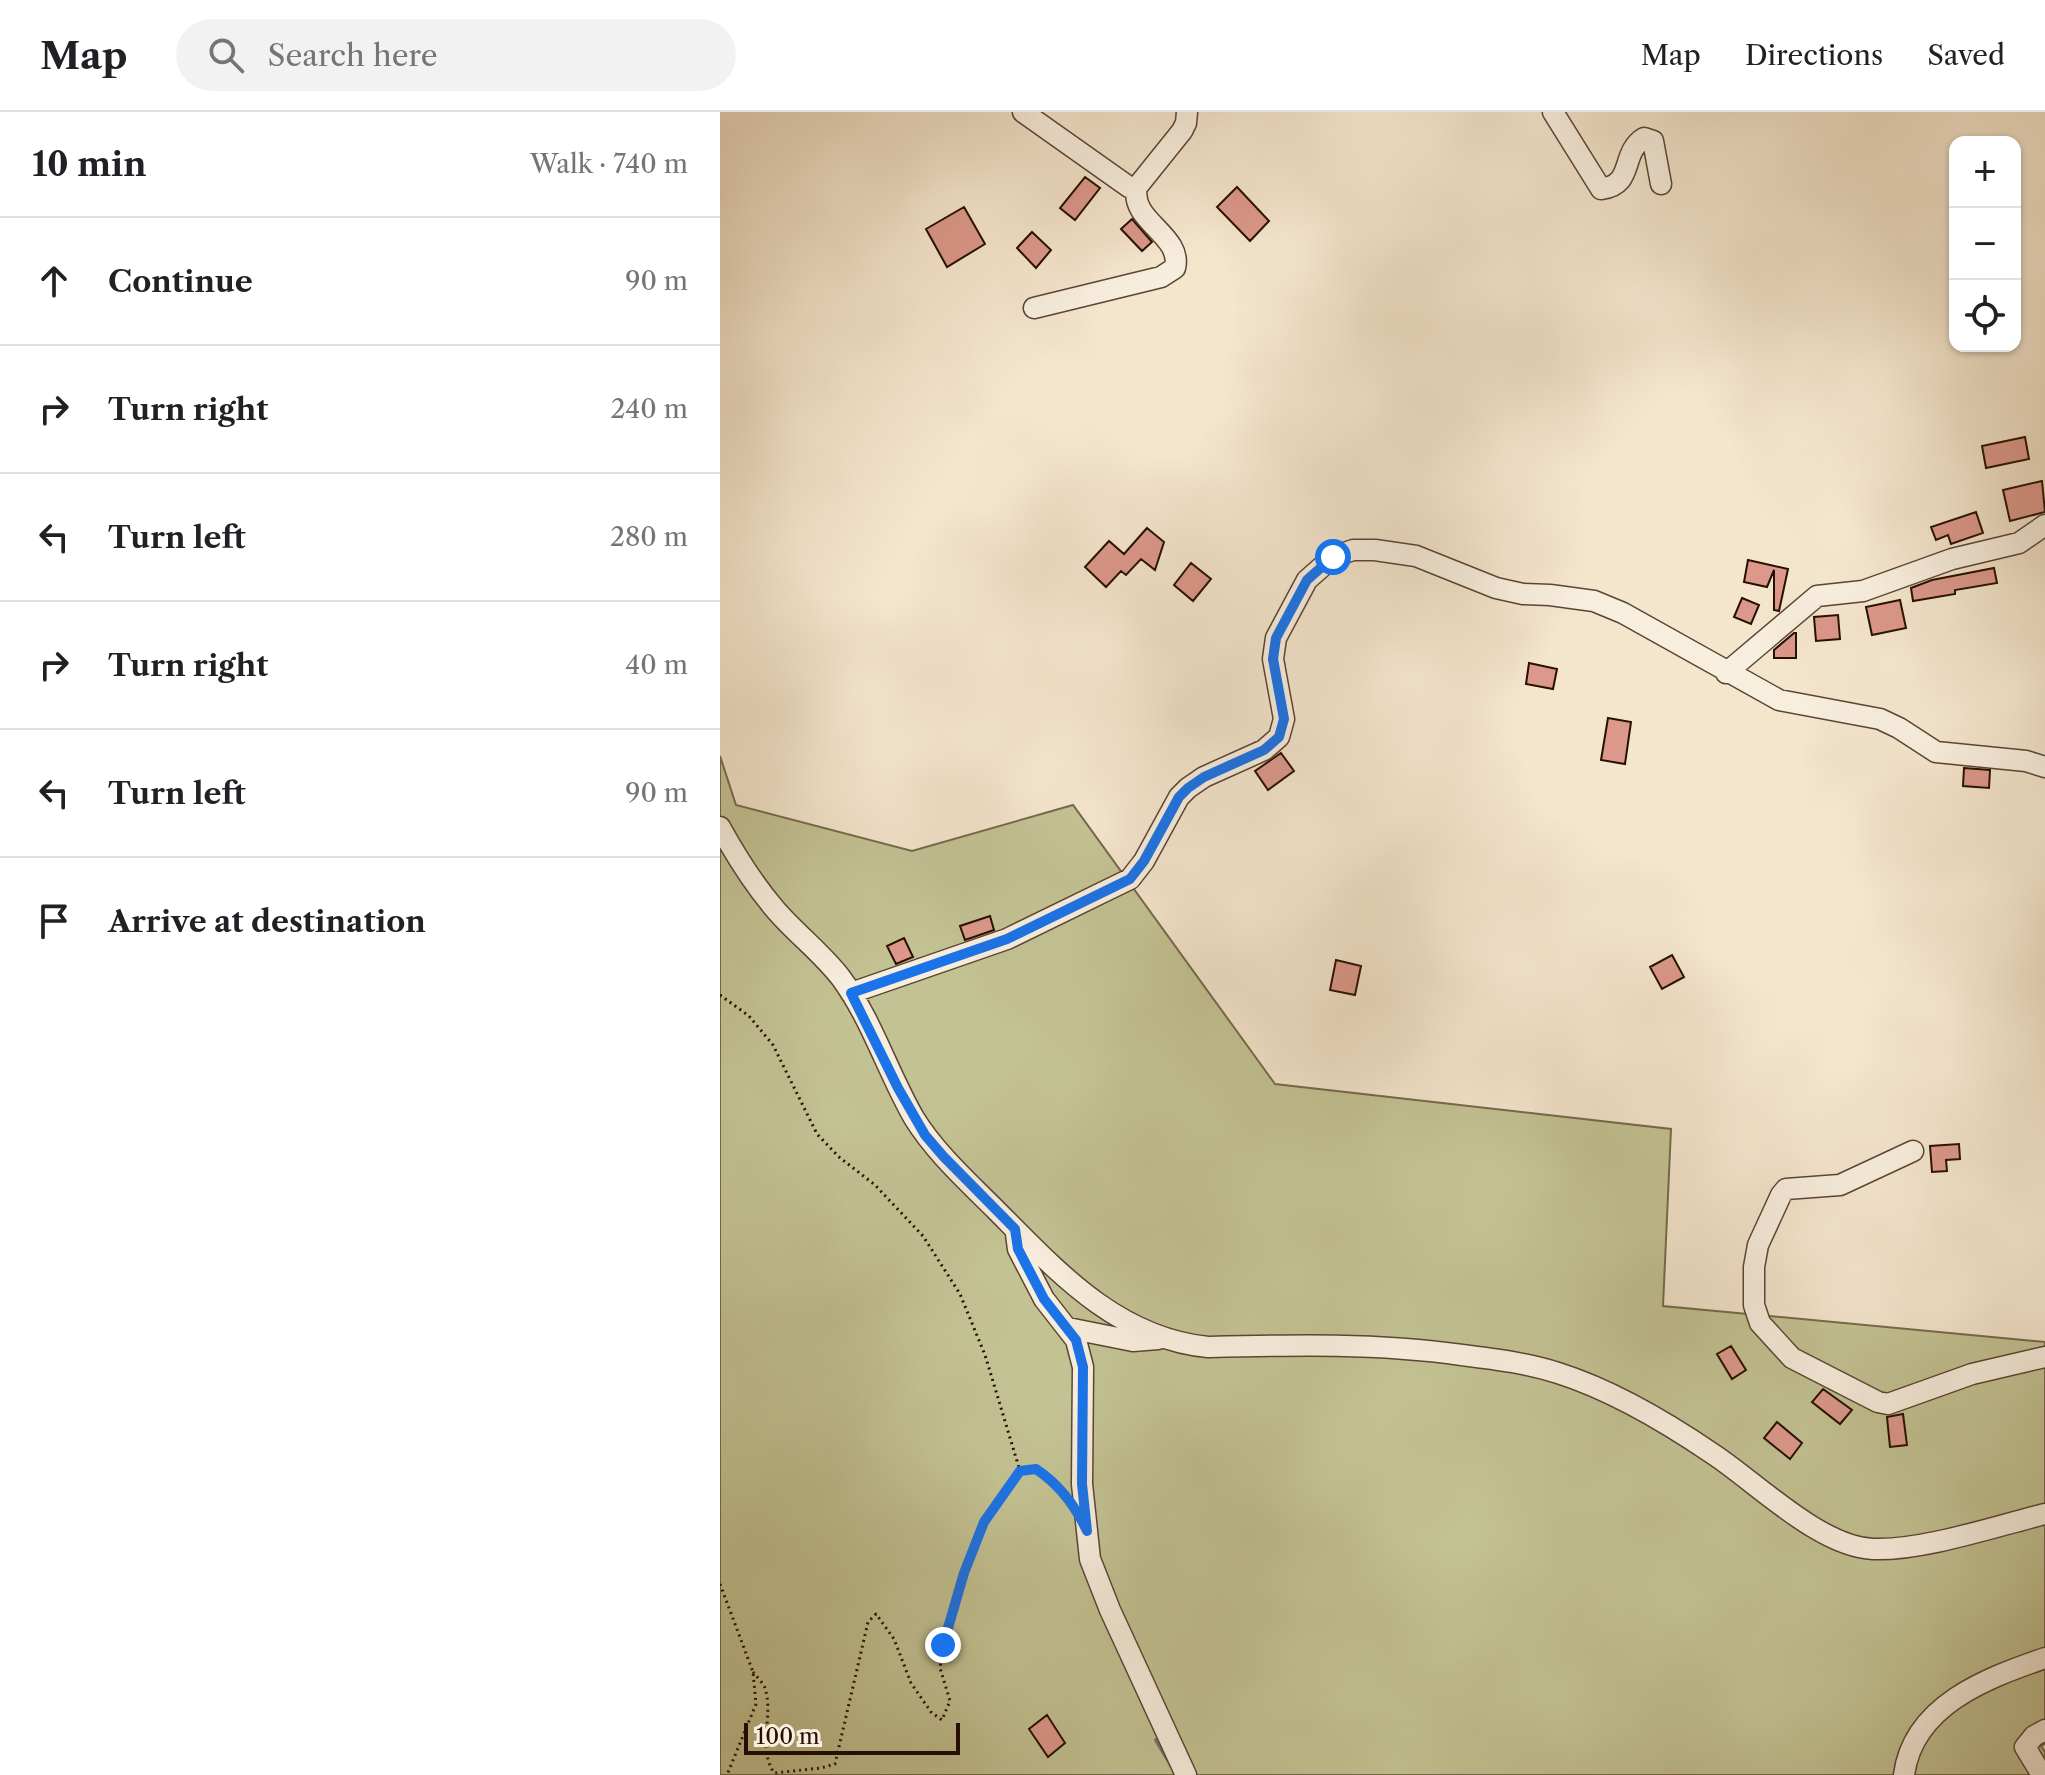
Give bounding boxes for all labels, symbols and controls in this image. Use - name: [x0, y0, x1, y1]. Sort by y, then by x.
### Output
- search box: [176, 19, 736, 91]
- text: Map: [40, 32, 128, 79]
- icon: search: [204, 33, 248, 77]
- text: Search here: [268, 37, 438, 74]
- text: Map: [1641, 38, 1701, 72]
- text: Directions: [1745, 38, 1883, 72]
- text: Saved: [1927, 38, 2005, 72]
- map controls: [1949, 136, 2021, 352]
- button: +: [1949, 136, 2021, 208]
- text: 10 min: [32, 143, 147, 185]
- text: Walk · 740 m: [530, 148, 688, 180]
- button: −: [1949, 208, 2021, 280]
- icon: ahead: [32, 259, 76, 303]
- text: Continue: [108, 263, 253, 300]
- text: 90 m: [625, 265, 688, 297]
- button: locate: [1949, 280, 2021, 352]
- icon: right: [32, 387, 76, 431]
- text: Turn right: [108, 391, 268, 428]
- text: 240 m: [610, 393, 688, 425]
- icon: left: [32, 515, 76, 559]
- text: Turn left: [108, 519, 245, 556]
- text: 280 m: [610, 521, 688, 553]
- route start: [1315, 539, 1351, 575]
- icon: right: [32, 643, 76, 687]
- text: Turn right: [108, 647, 268, 684]
- text: 40 m: [625, 649, 688, 681]
- icon: left: [32, 771, 76, 815]
- text: Turn left: [108, 775, 245, 812]
- text: 90 m: [625, 777, 688, 809]
- icon: arrive: [32, 899, 76, 943]
- text: Arrive at destination: [108, 903, 426, 940]
- route end: [925, 1627, 961, 1663]
- scale bar: [744, 1719, 960, 1755]
- text: 100 m: [756, 1723, 819, 1750]

